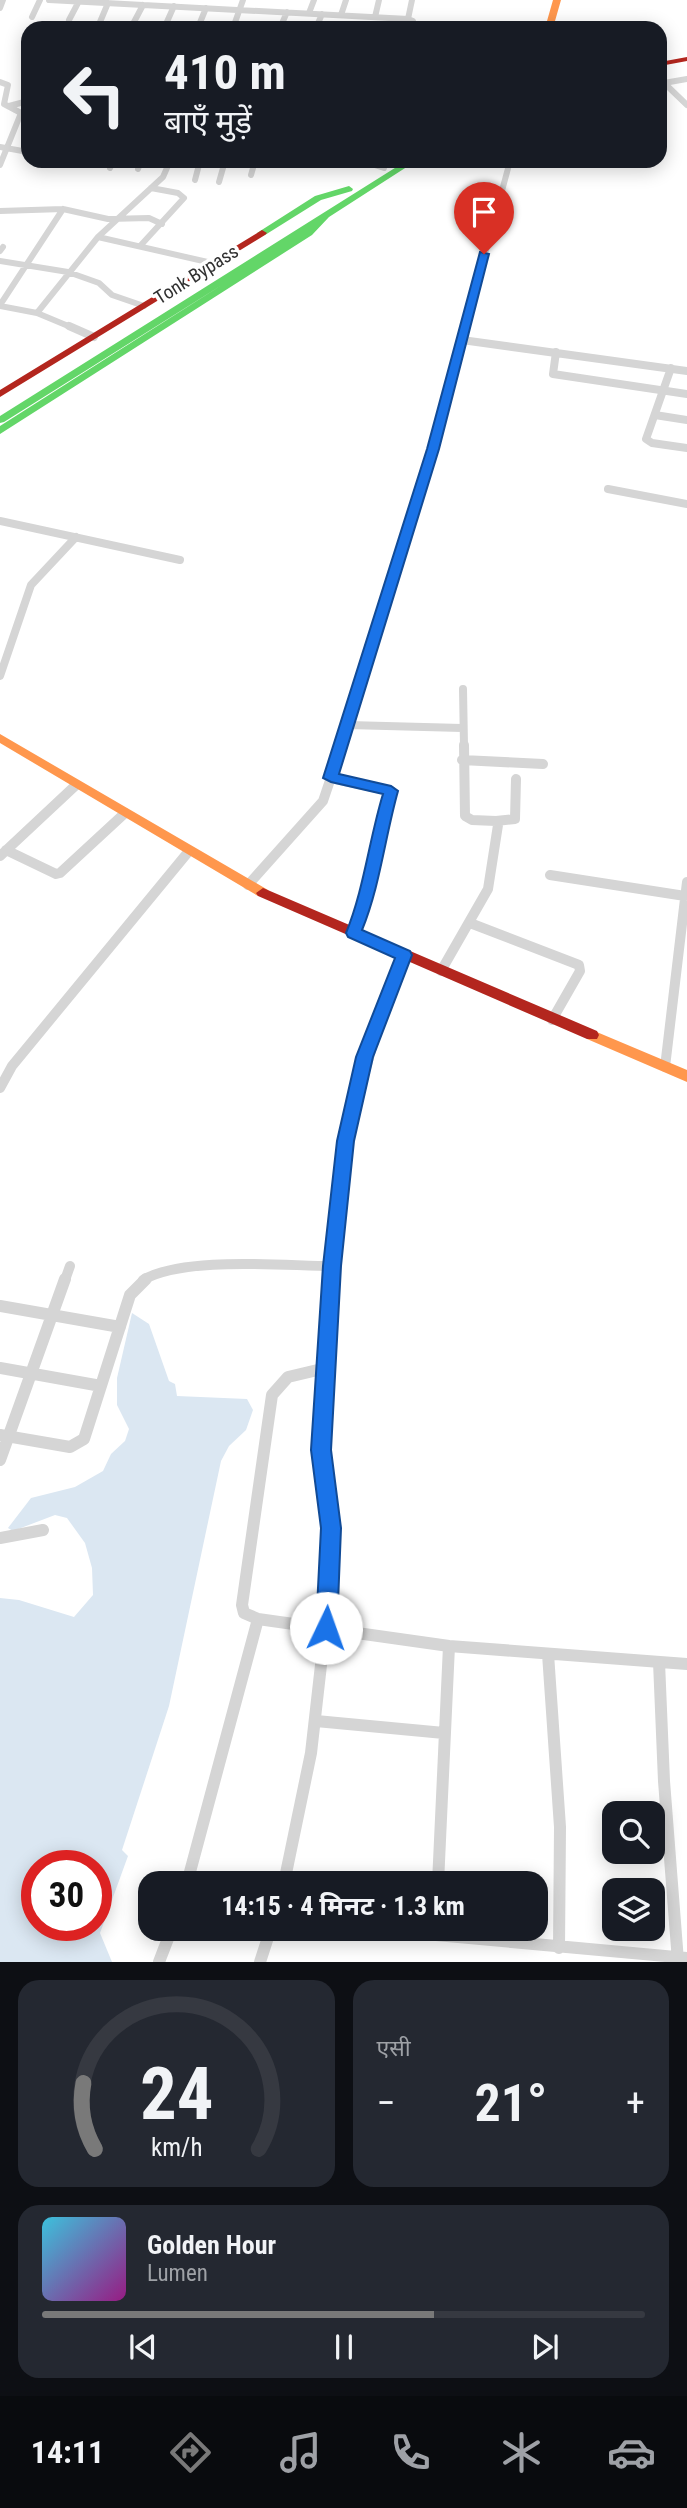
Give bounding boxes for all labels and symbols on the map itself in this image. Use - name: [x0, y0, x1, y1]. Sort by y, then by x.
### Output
- pin: [454, 182, 514, 254]
- street label: Tonk Bypass: [150, 240, 243, 309]
- position arrow: [289, 1591, 363, 1665]
- speed limit sign: 30: [21, 1850, 112, 1941]

